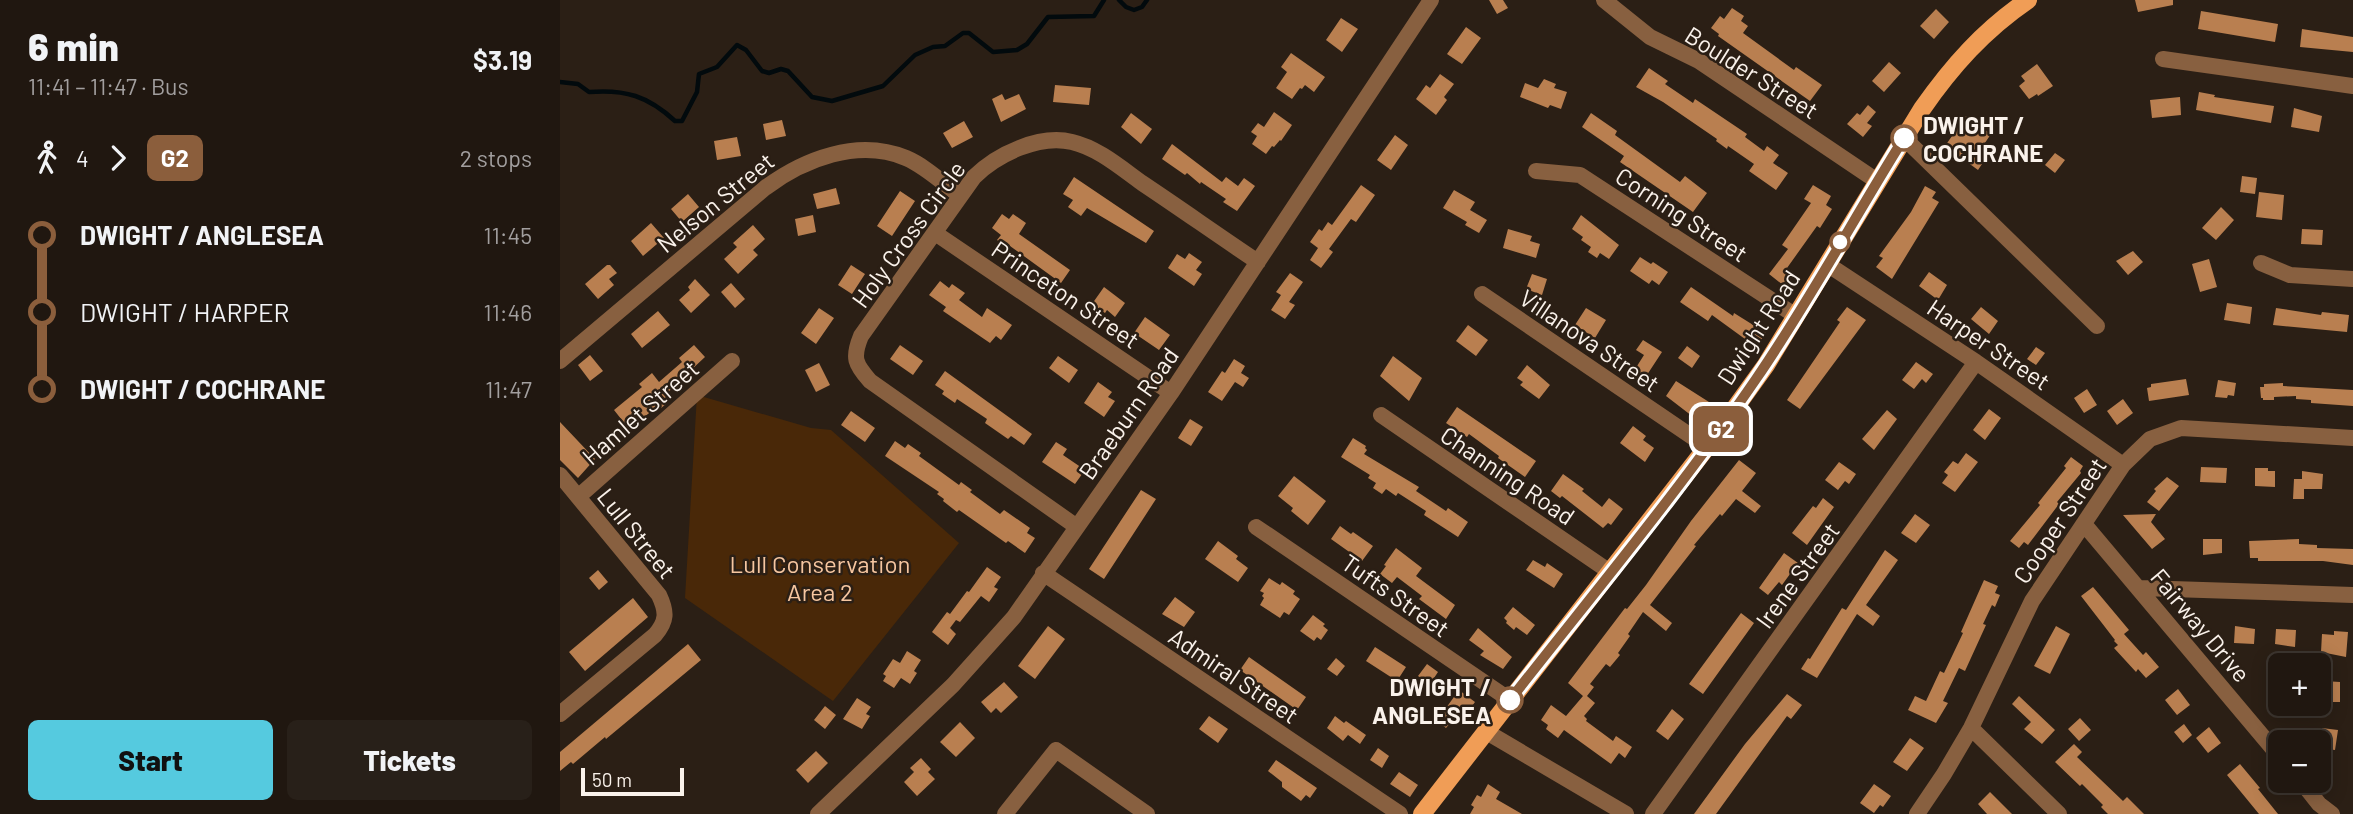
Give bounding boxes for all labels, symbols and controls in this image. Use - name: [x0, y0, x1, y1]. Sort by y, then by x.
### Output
- street label: Boulder Street: [1680, 20, 1824, 124]
- text: 6 min: [28, 23, 119, 69]
- text: $3.19: [473, 44, 532, 75]
- text: 11:41 – 11:47 · Bus: [28, 72, 188, 100]
- place label: DWIGHT / COCHRANE: [1923, 110, 2043, 167]
- marker: DWIGHT / COCHRANE: [1891, 125, 1917, 151]
- icon: walk: [28, 139, 66, 177]
- icon: forward: [99, 139, 137, 177]
- text: G2: [161, 143, 189, 172]
- text: 4: [76, 144, 89, 172]
- text: 2 stops: [460, 144, 532, 172]
- street label: Nelson Street: [651, 146, 779, 258]
- street label: Holy Cross Circle: [845, 155, 971, 313]
- street label: Corning Street: [1611, 161, 1753, 267]
- text: DWIGHT / ANGLESEA: [80, 219, 324, 250]
- text: 11:45: [484, 221, 532, 249]
- unlabelled marker: [1830, 232, 1850, 252]
- street label: Princeton Street: [987, 234, 1145, 354]
- street label: Dwight Road: [1710, 264, 1806, 390]
- street label: Villanova Street: [1514, 283, 1666, 397]
- street label: Harper Street: [1922, 292, 2056, 396]
- text: DWIGHT / HARPER: [80, 296, 290, 327]
- text: 11:46: [484, 298, 532, 326]
- street label: Braeburn Road: [1072, 341, 1184, 485]
- street label: Hamlet Street: [576, 353, 704, 471]
- text: DWIGHT / COCHRANE: [80, 373, 325, 404]
- text: 11:47: [485, 375, 532, 403]
- line badge: G2: [1690, 406, 1752, 452]
- text: G2: [1707, 414, 1735, 443]
- street label: Channing Road: [1435, 420, 1581, 530]
- street label: Cooper Street: [2006, 452, 2112, 588]
- street label: Lull Street: [592, 482, 682, 584]
- street label: Irene Street: [1749, 517, 1845, 633]
- street label: Tufts Street: [1337, 547, 1455, 643]
- park label: Lull Conservation Area 2: [730, 549, 910, 606]
- street label: Fairway Drive: [2145, 562, 2257, 688]
- street label: Admiral Street: [1164, 621, 1304, 729]
- map controls: [2268, 653, 2331, 793]
- button: +: [2268, 653, 2331, 716]
- place label: DWIGHT / ANGLESEA: [1372, 672, 1491, 729]
- marker: DWIGHT / ANGLESEA: [1497, 687, 1523, 713]
- button: Start: [28, 720, 273, 800]
- button: Tickets: [287, 720, 532, 800]
- button: −: [2268, 730, 2331, 793]
- scale bar: [581, 765, 684, 797]
- text: 50 m: [592, 768, 632, 791]

